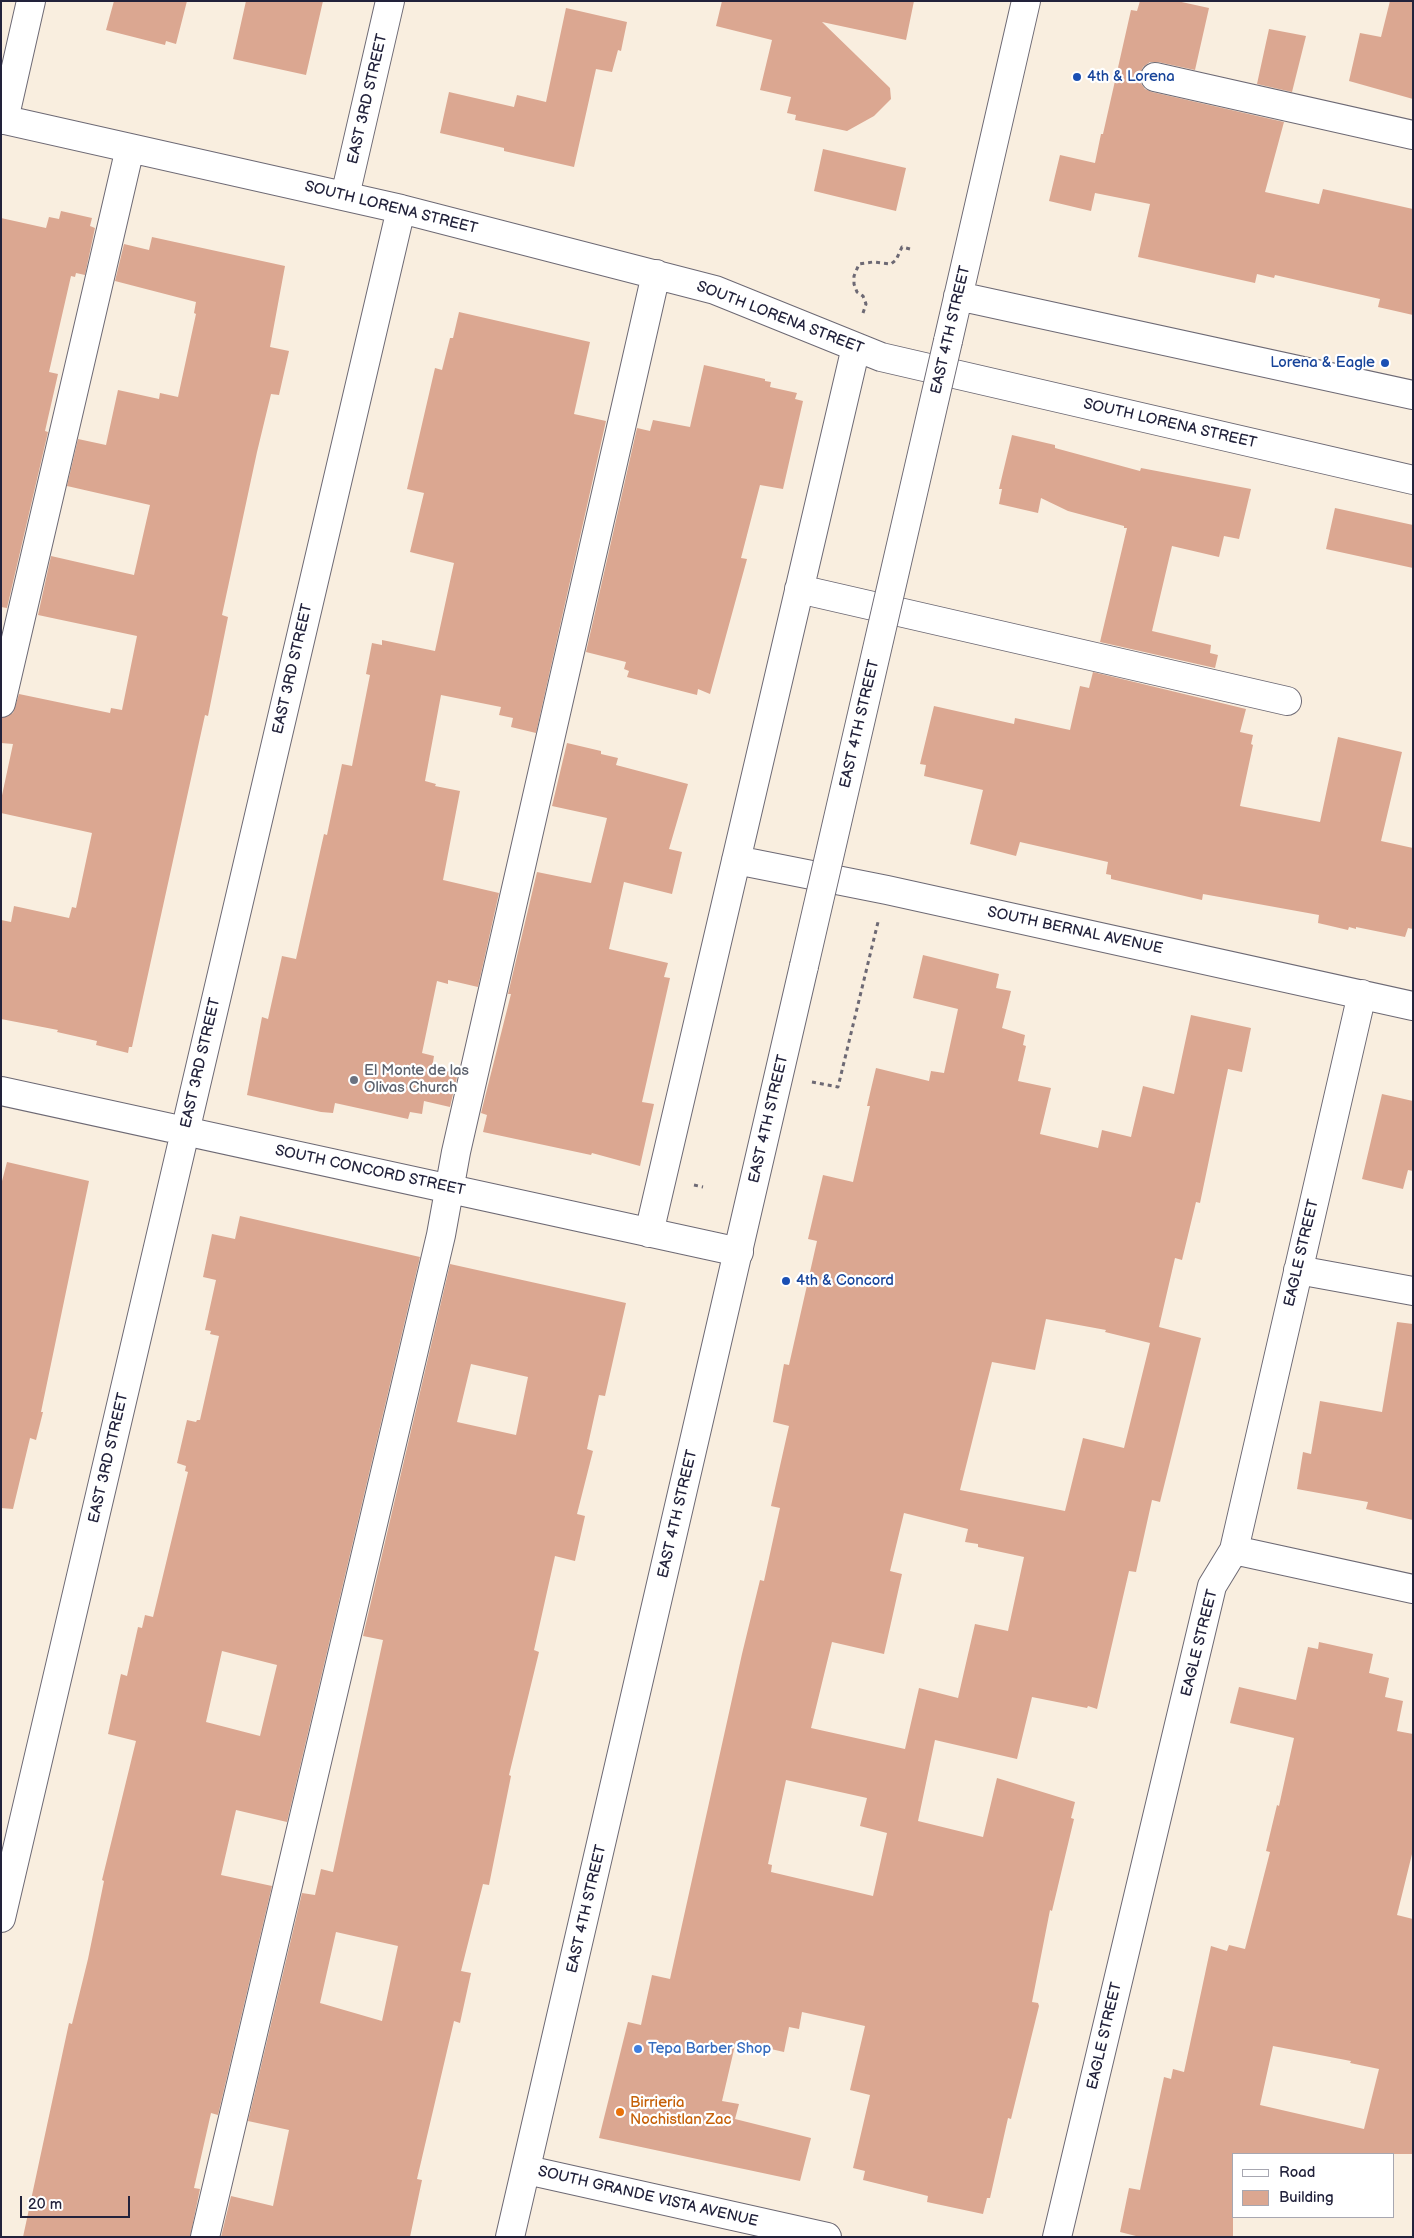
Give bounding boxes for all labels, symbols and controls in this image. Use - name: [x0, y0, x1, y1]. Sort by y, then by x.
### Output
- street label: EAST 3RD STREET: [344, 32, 392, 166]
- place label: 4th & Lorena: [1087, 68, 1175, 86]
- marker: 4th & Lorena: [1071, 71, 1083, 83]
- street label: SOUTH LORENA STREET: [303, 178, 479, 238]
- street label: EAST 4TH STREET: [927, 264, 975, 396]
- street label: SOUTH LORENA STREET: [694, 278, 866, 358]
- place label: Lorena & Eagle: [1270, 354, 1375, 372]
- marker: Lorena & Eagle: [1379, 357, 1391, 369]
- street label: SOUTH LORENA STREET: [1082, 395, 1258, 453]
- street label: EAST 3RD STREET: [269, 602, 317, 736]
- street label: EAST 4TH STREET: [836, 658, 884, 790]
- street label: SOUTH BERNAL AVENUE: [986, 904, 1164, 958]
- street label: EAST 3RD STREET: [177, 996, 225, 1130]
- street label: EAST 4TH STREET: [745, 1053, 793, 1185]
- place label: El Monte de las Olivas Church: [364, 1062, 469, 1097]
- marker: El Monte de las Olivas Church: [348, 1074, 360, 1086]
- street label: SOUTH CONCORD STREET: [273, 1142, 467, 1200]
- street label: EAGLE STREET: [1281, 1198, 1323, 1308]
- place label: 4th & Concord: [796, 1272, 894, 1290]
- marker: 4th & Concord: [780, 1275, 792, 1287]
- street label: EAST 3RD STREET: [85, 1391, 133, 1525]
- street label: EAST 4TH STREET: [654, 1448, 702, 1580]
- street label: EAGLE STREET: [1178, 1588, 1222, 1698]
- street label: EAST 4TH STREET: [563, 1843, 611, 1975]
- street label: EAGLE STREET: [1084, 1981, 1126, 2091]
- place label: Tepa Barber Shop: [648, 2040, 771, 2058]
- marker: Tepa Barber Shop: [632, 2043, 644, 2055]
- place label: Birrieria Nochistlan Zac: [630, 2094, 732, 2129]
- marker: Birrieria Nochistlan Zac: [614, 2106, 626, 2118]
- legend: [1232, 2153, 1394, 2218]
- street label: SOUTH GRANDE VISTA AVENUE: [536, 2163, 760, 2231]
- text: Road: [1279, 2163, 1315, 2182]
- scale bar: [22, 2186, 132, 2218]
- text: Building: [1279, 2188, 1334, 2207]
- text: 20 m: [28, 2195, 62, 2214]

